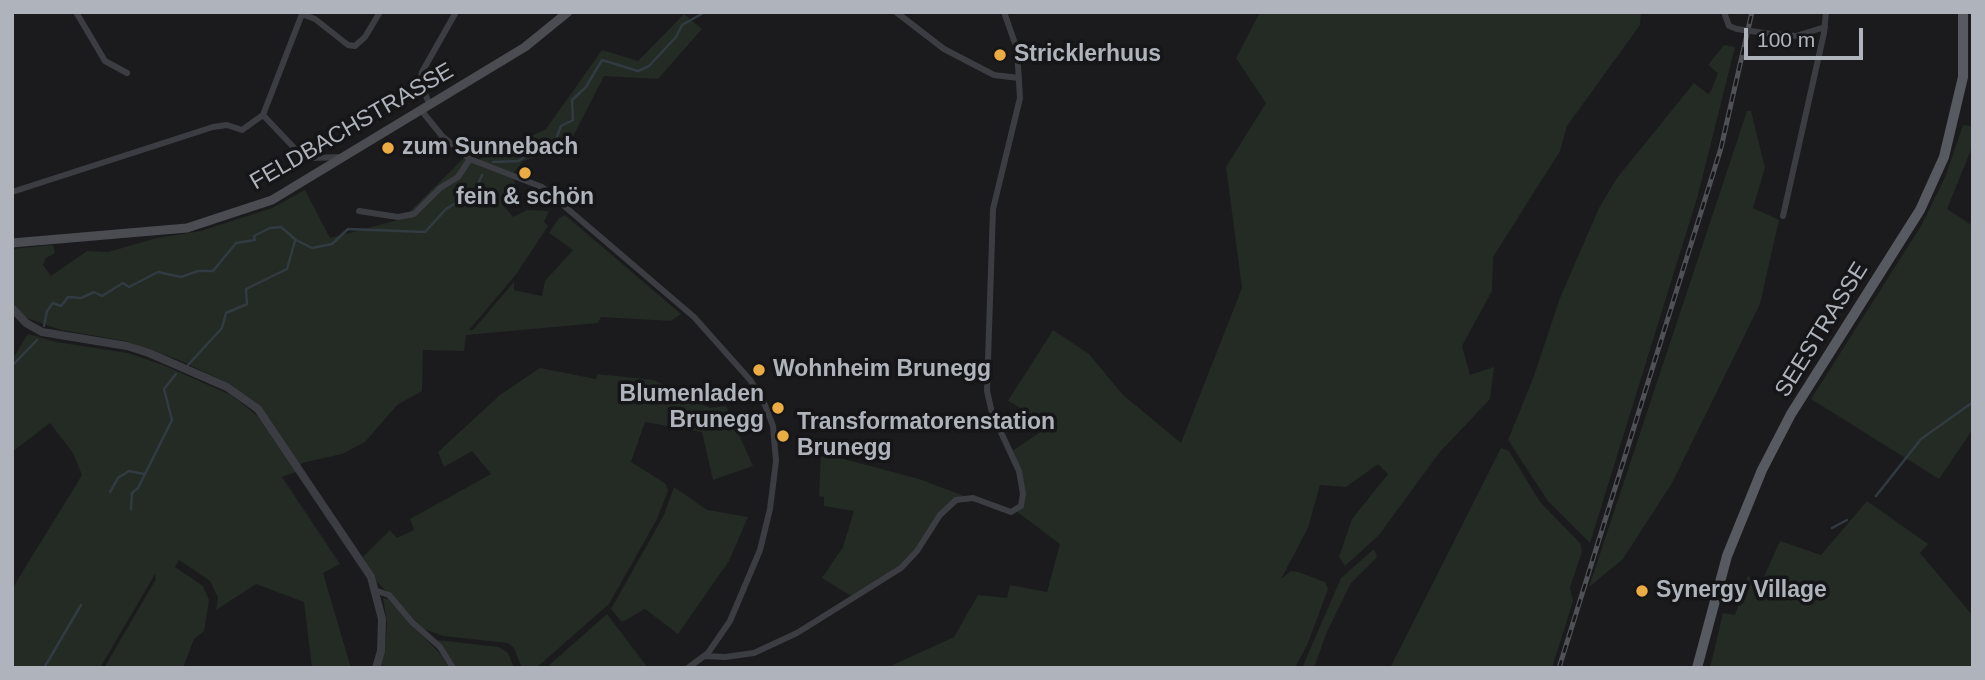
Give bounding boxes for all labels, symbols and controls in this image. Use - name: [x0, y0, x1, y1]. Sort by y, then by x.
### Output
- scale bar: [1747, 14, 1866, 58]
- text: 100 m: [1757, 28, 1815, 51]
- place label: Stricklerhuus: [1014, 41, 1161, 69]
- marker: Stricklerhuus: [992, 47, 1008, 63]
- street label: FELDBACHSTRASSE: [245, 58, 459, 196]
- place label: zum Sunnebach: [402, 134, 578, 162]
- marker: zum Sunnebach: [380, 140, 396, 156]
- marker: fein & schön: [517, 165, 533, 181]
- place label: fein & schön: [456, 184, 594, 212]
- street label: SEESTRASSE: [1770, 258, 1874, 402]
- place label: Wohnheim Brunegg: [773, 356, 991, 384]
- marker: Wohnheim Brunegg: [751, 362, 767, 378]
- place label: Blumenladen Brunegg: [620, 381, 764, 435]
- marker: Blumenladen Brunegg: [770, 400, 786, 416]
- place label: Transformatorenstation Brunegg: [797, 409, 1055, 463]
- marker: Transformatorenstation Brunegg: [775, 428, 791, 444]
- place label: Synergy Village: [1656, 577, 1827, 605]
- marker: Synergy Village: [1634, 583, 1650, 599]

